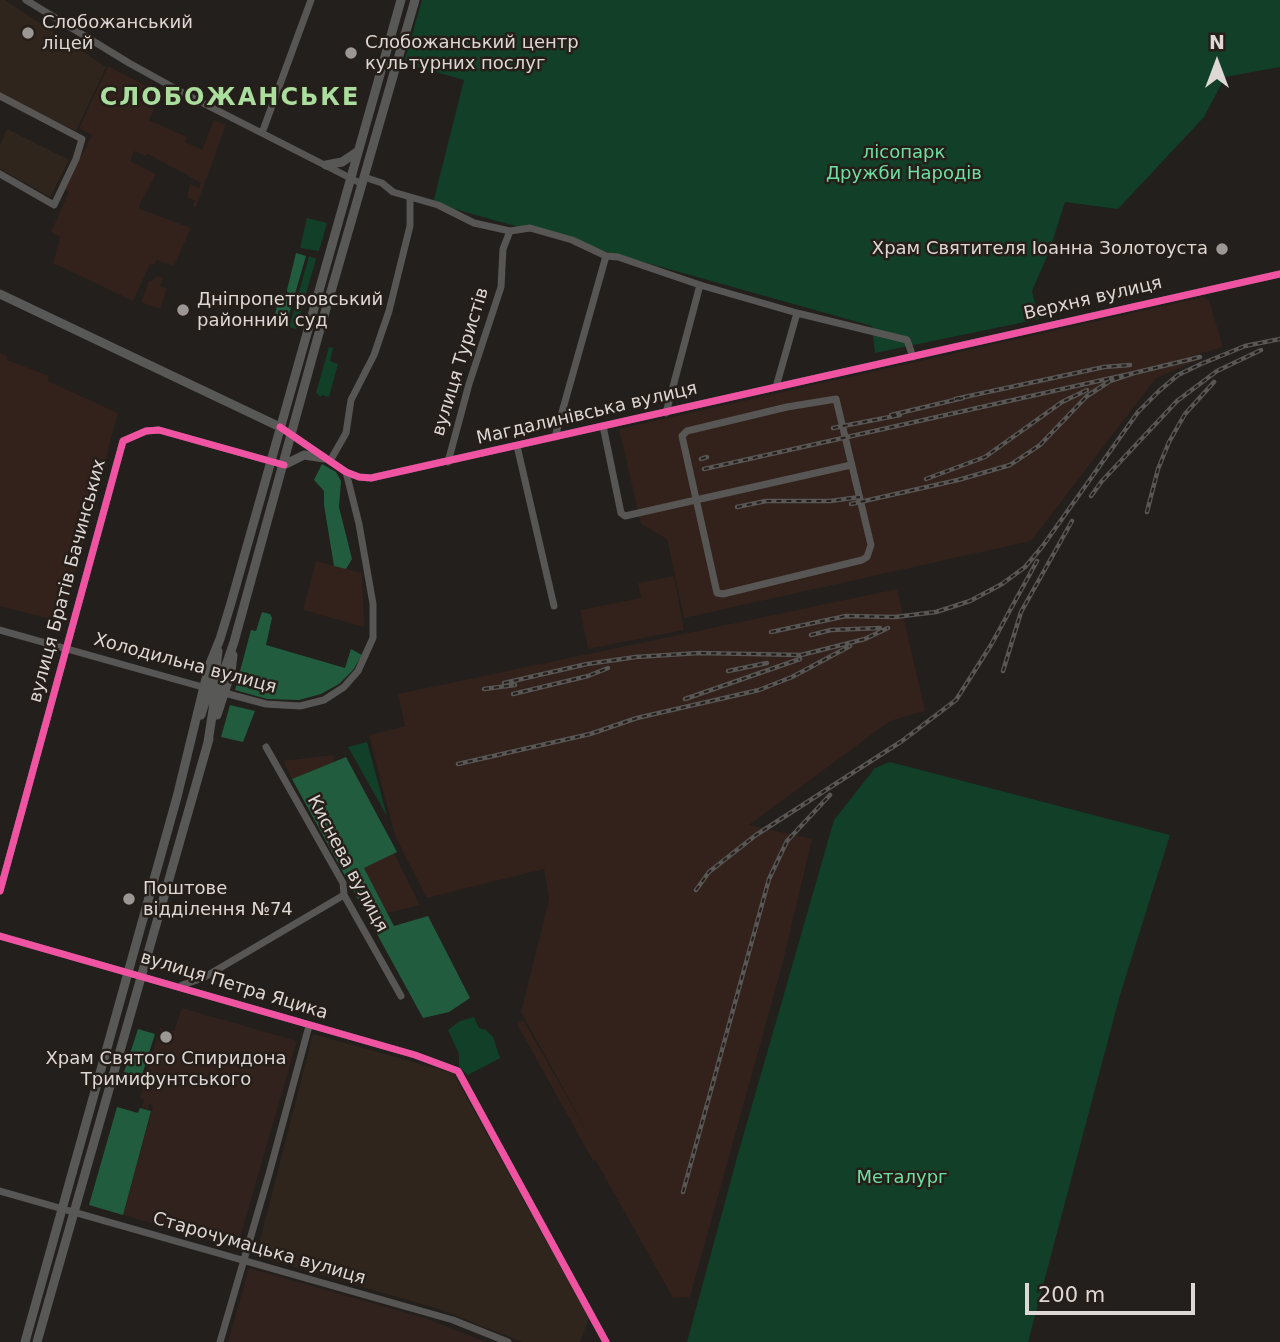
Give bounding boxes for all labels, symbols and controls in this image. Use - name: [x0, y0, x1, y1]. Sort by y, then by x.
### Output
- place label: Слобожанський ліцей: [42, 12, 193, 54]
- marker: Слобожанський ліцей: [20, 25, 36, 41]
- north arrow: [1182, 28, 1252, 98]
- text: N: [1209, 31, 1225, 53]
- place label: Слобожанський центр культурних послуг: [365, 32, 579, 74]
- marker: Слобожанський центр культурних послуг: [343, 45, 359, 61]
- district label: СЛОБОЖАНСЬКЕ: [101, 85, 359, 113]
- park label: лісопарк Дружби Народів: [826, 142, 982, 184]
- place label: Храм Святителя Іоанна Золотоуста: [872, 238, 1208, 260]
- marker: Храм Святителя Іоанна Золотоуста: [1214, 241, 1230, 257]
- street label: Верхня вулиця: [1022, 273, 1164, 325]
- street label: вулиця Туристів: [428, 285, 494, 439]
- place label: Дніпропетровський районний суд: [197, 289, 383, 332]
- marker: Дніпропетровський районний суд: [175, 302, 191, 318]
- street label: Магдалинівська вулиця: [475, 378, 699, 450]
- street label: вулиця Братів Бачинських: [25, 457, 111, 705]
- street label: Холодильна вулиця: [91, 629, 279, 699]
- street label: Киснева вулиця: [302, 792, 392, 936]
- place label: Поштове відділення №74: [143, 878, 293, 920]
- marker: Поштове відділення №74: [121, 891, 137, 907]
- street label: вулиця Петра Яцика: [138, 947, 330, 1025]
- marker: Храм Святого Спиридона Тримифунтського: [158, 1029, 174, 1045]
- place label: Храм Святого Спиридона Тримифунтського: [45, 1048, 287, 1090]
- park label: Металург: [856, 1167, 948, 1189]
- street label: Старочумацька вулиця: [150, 1208, 368, 1290]
- scale bar: [1028, 1268, 1198, 1312]
- text: 200 m: [1038, 1283, 1105, 1307]

